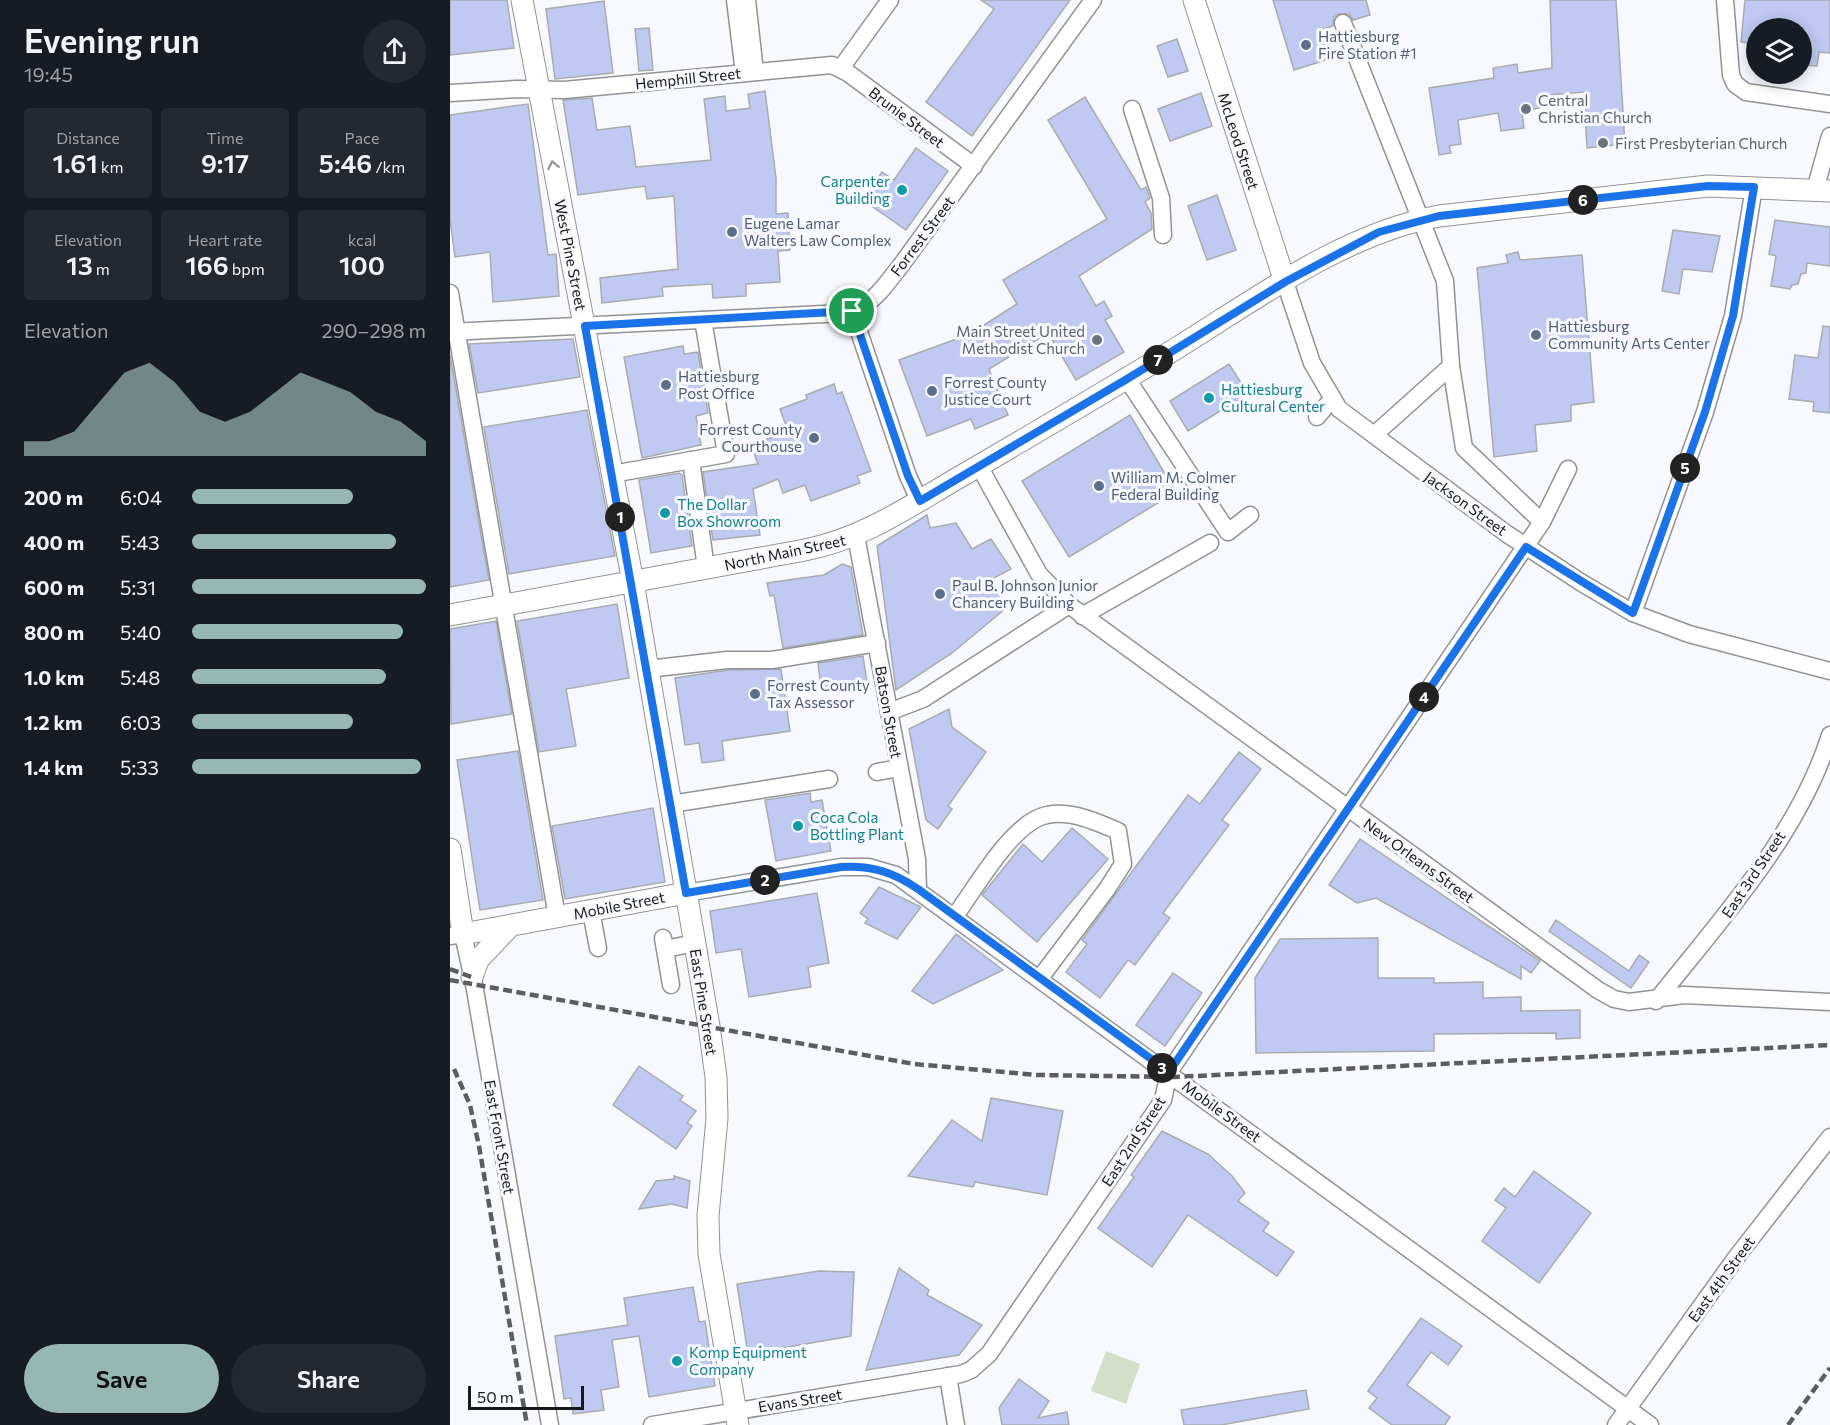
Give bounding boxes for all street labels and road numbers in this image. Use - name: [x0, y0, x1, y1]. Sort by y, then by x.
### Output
- street label: Hemphill Street: [634, 63, 742, 93]
- street label: Brunie Street: [866, 83, 948, 151]
- street label: McLeod Street: [1215, 90, 1263, 192]
- street label: Forrest Street: [886, 193, 958, 279]
- street label: West Pine Street: [551, 198, 591, 312]
- street label: Jackson Street: [1421, 467, 1511, 539]
- street label: North Main Street: [723, 530, 847, 574]
- street label: Batson Street: [872, 664, 906, 760]
- street label: New Orleans Street: [1360, 814, 1478, 906]
- street label: East 3rd Street: [1717, 827, 1789, 921]
- street label: Mobile Street: [572, 887, 666, 923]
- street label: East Pine Street: [687, 947, 721, 1057]
- street label: Mobile Street: [1179, 1076, 1265, 1146]
- street label: East Front Street: [481, 1078, 519, 1196]
- street label: East 2nd Street: [1097, 1093, 1169, 1189]
- street label: East 4th Street: [1684, 1233, 1758, 1325]
- street label: Evans Street: [757, 1384, 843, 1416]

